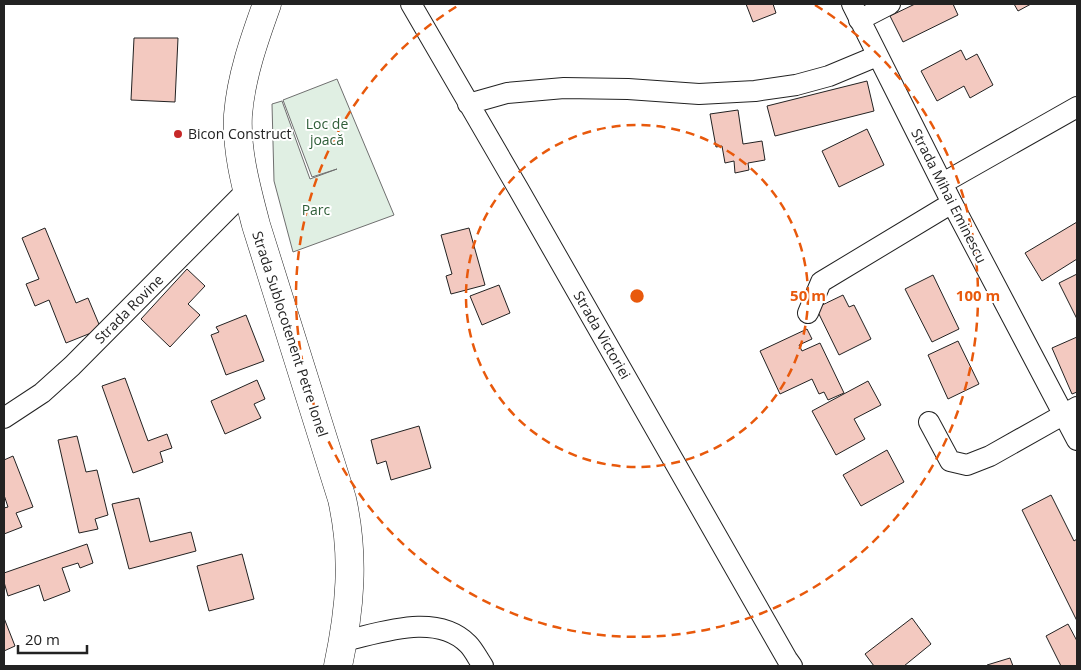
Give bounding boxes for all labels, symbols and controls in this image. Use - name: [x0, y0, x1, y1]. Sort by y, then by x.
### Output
- park label: Loc de joacă: [306, 114, 348, 149]
- place label: Bicon Construct: [188, 124, 291, 143]
- street label: Strada Mihai Eminescu: [907, 125, 992, 266]
- marker: Bicon Construct: [172, 128, 184, 140]
- park label: Parc: [302, 200, 331, 219]
- street label: Strada Sublocotenent Petre Ionel: [248, 228, 333, 439]
- street label: Strada Rovine: [90, 270, 167, 347]
- text: 50 m: [790, 285, 826, 305]
- text: 100 m: [956, 285, 1000, 305]
- street label: Strada Victoriei: [570, 287, 635, 382]
- centre of rings: [628, 287, 646, 305]
- scale bar: [18, 622, 86, 654]
- text: 20 m: [25, 629, 60, 649]

